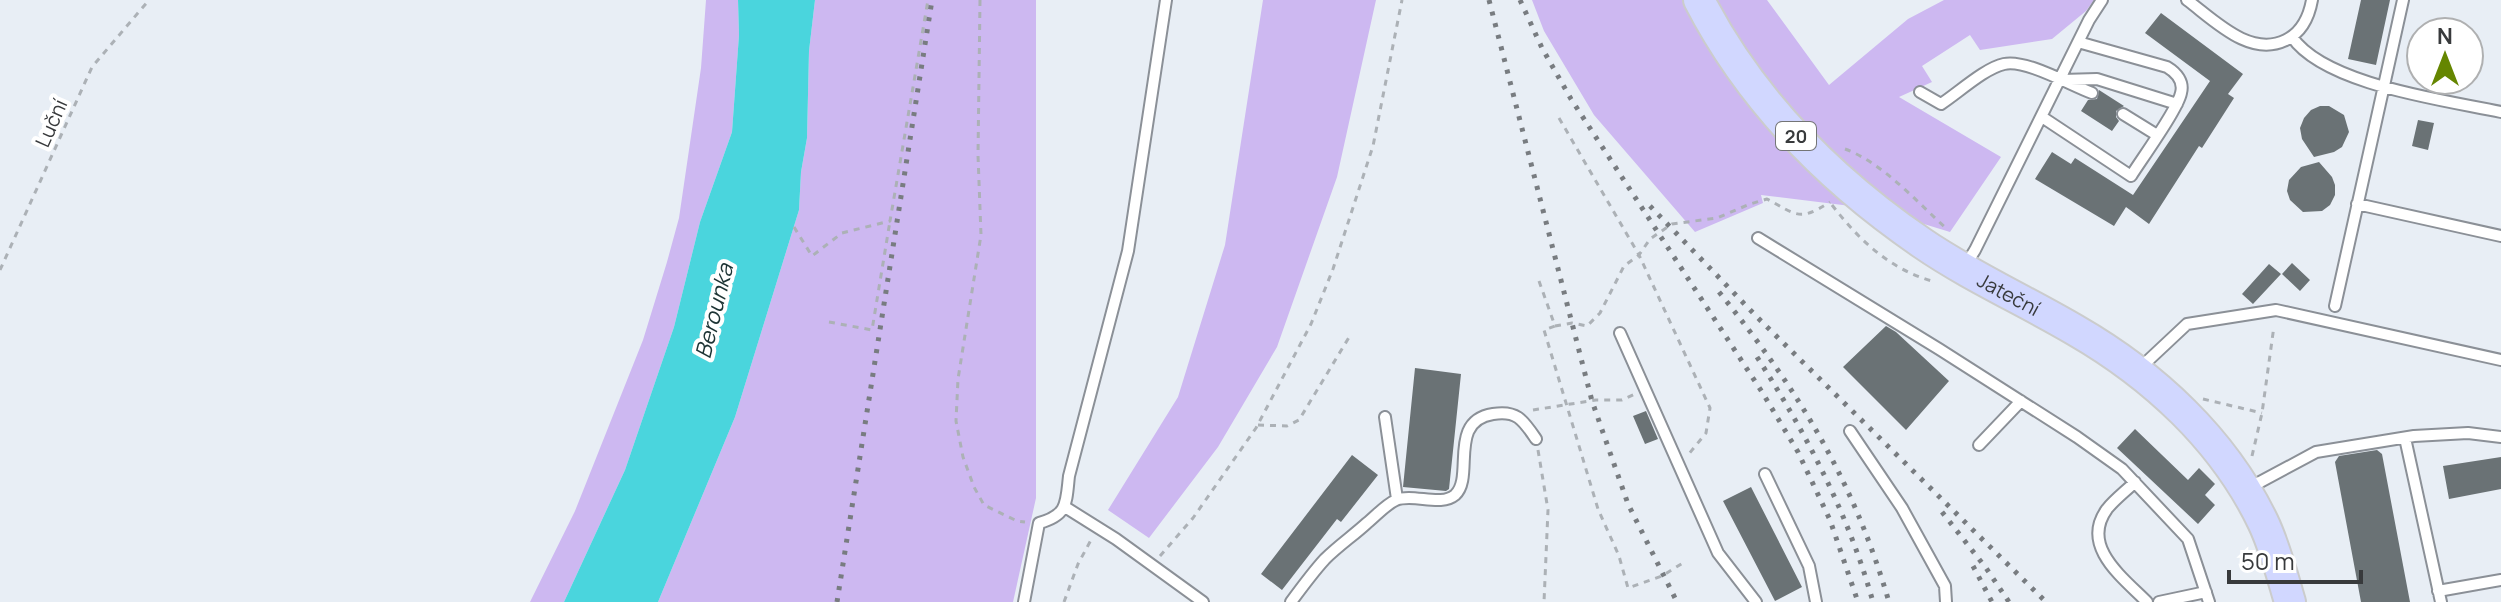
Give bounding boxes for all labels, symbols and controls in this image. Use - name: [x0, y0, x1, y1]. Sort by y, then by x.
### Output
- north arrow: [2405, 16, 2485, 96]
- text: N: [2437, 21, 2453, 51]
- street label: Luční: [29, 95, 74, 151]
- road number: 20: [1776, 122, 1816, 150]
- water label: Berounka: [688, 259, 741, 361]
- street label: Jateční: [1973, 266, 2045, 322]
- scale bar: [2229, 534, 2361, 584]
- text: 50 m: [2241, 544, 2295, 577]

